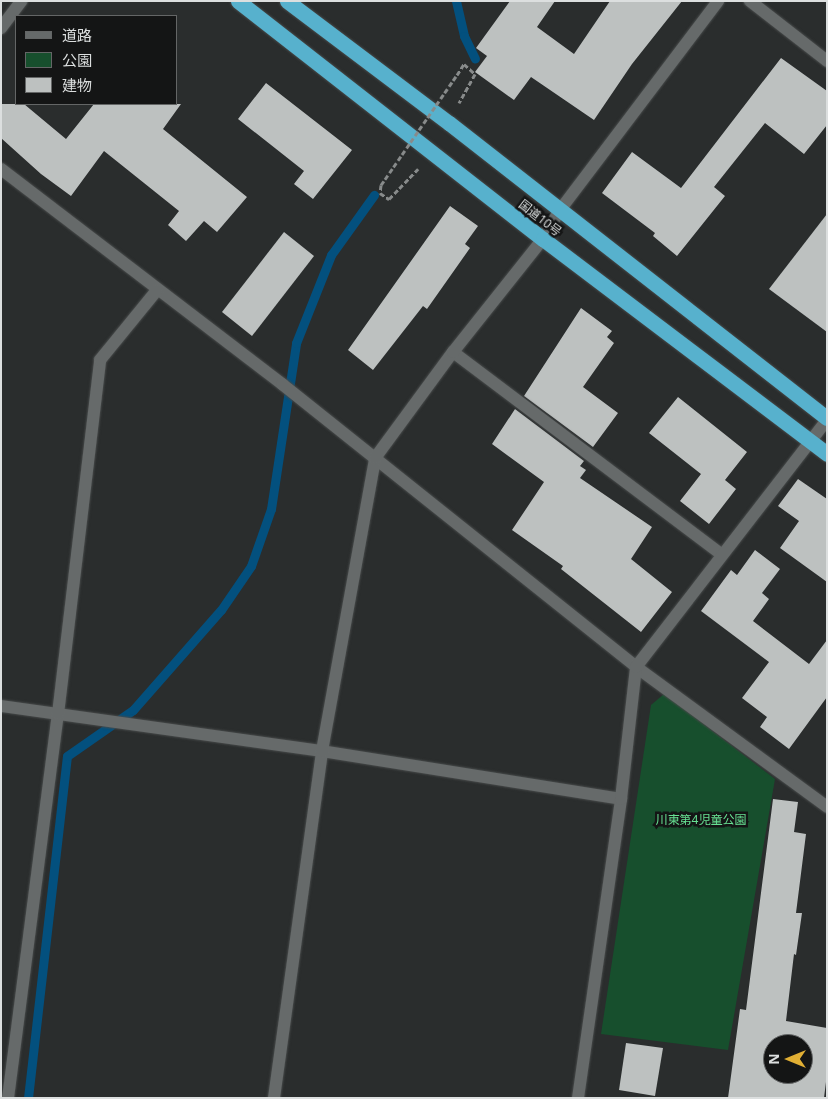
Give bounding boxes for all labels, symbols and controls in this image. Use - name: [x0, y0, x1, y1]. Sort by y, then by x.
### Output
- legend: [15, 15, 178, 105]
- text: 道路: [62, 25, 92, 45]
- text: 公園: [62, 50, 92, 70]
- text: 建物: [62, 75, 92, 95]
- street label: 国道10号: [516, 197, 564, 239]
- park label: 川東第4児童公園: [656, 813, 746, 827]
- north arrow: [763, 1034, 813, 1084]
- text: N: [764, 1053, 783, 1065]

